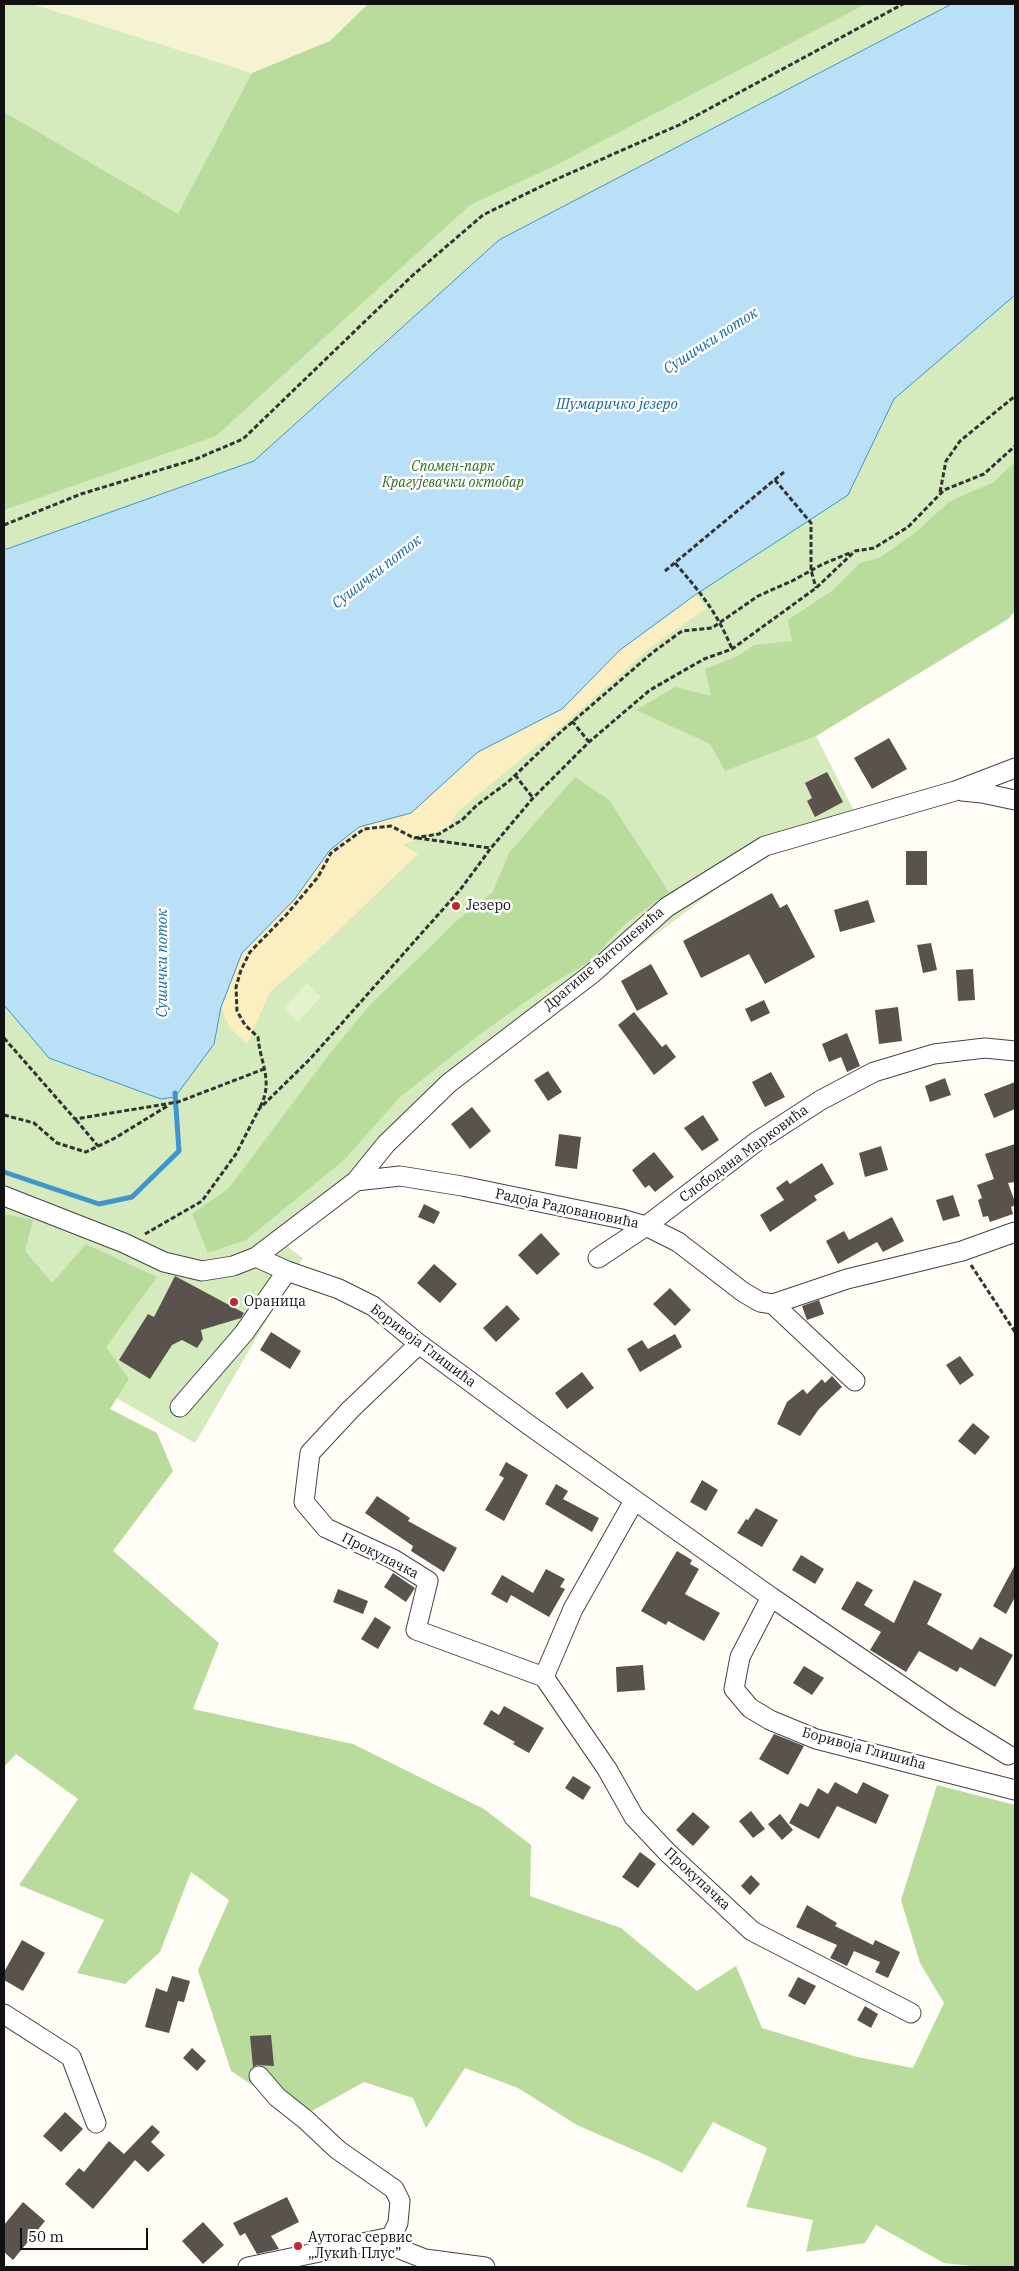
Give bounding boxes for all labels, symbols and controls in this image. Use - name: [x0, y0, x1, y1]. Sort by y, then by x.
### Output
- water label: Сушички поток: [660, 304, 762, 378]
- water label: Шумаричко језеро: [556, 396, 678, 414]
- park label: Спомен-парк Крагујевачки октобар: [382, 459, 524, 492]
- water label: Сушички поток: [328, 531, 426, 613]
- place label: Језеро: [466, 898, 511, 914]
- marker: Језеро: [450, 900, 462, 912]
- street label: Драгише Витошевића: [540, 904, 668, 1014]
- water label: Сушички поток: [154, 908, 172, 1018]
- street label: Слободана Марковића: [676, 1102, 812, 1206]
- street label: Радоја Радовановића: [494, 1186, 640, 1232]
- place label: Ораница: [244, 1294, 306, 1310]
- marker: Ораница: [228, 1296, 240, 1308]
- street label: Боривоја Глишића: [367, 1301, 479, 1391]
- street label: Прокупачка: [339, 1529, 421, 1583]
- street label: Боривоја Глишића: [800, 1724, 928, 1774]
- street label: Прокупачка: [660, 1844, 734, 1914]
- scale bar: [22, 2218, 150, 2250]
- text: 50 m: [28, 2227, 64, 2246]
- place label: Аутогас сервис „Лукић Плус”: [308, 2230, 413, 2262]
- marker: Аутогас сервис „Лукић Плус”: [292, 2240, 304, 2252]

